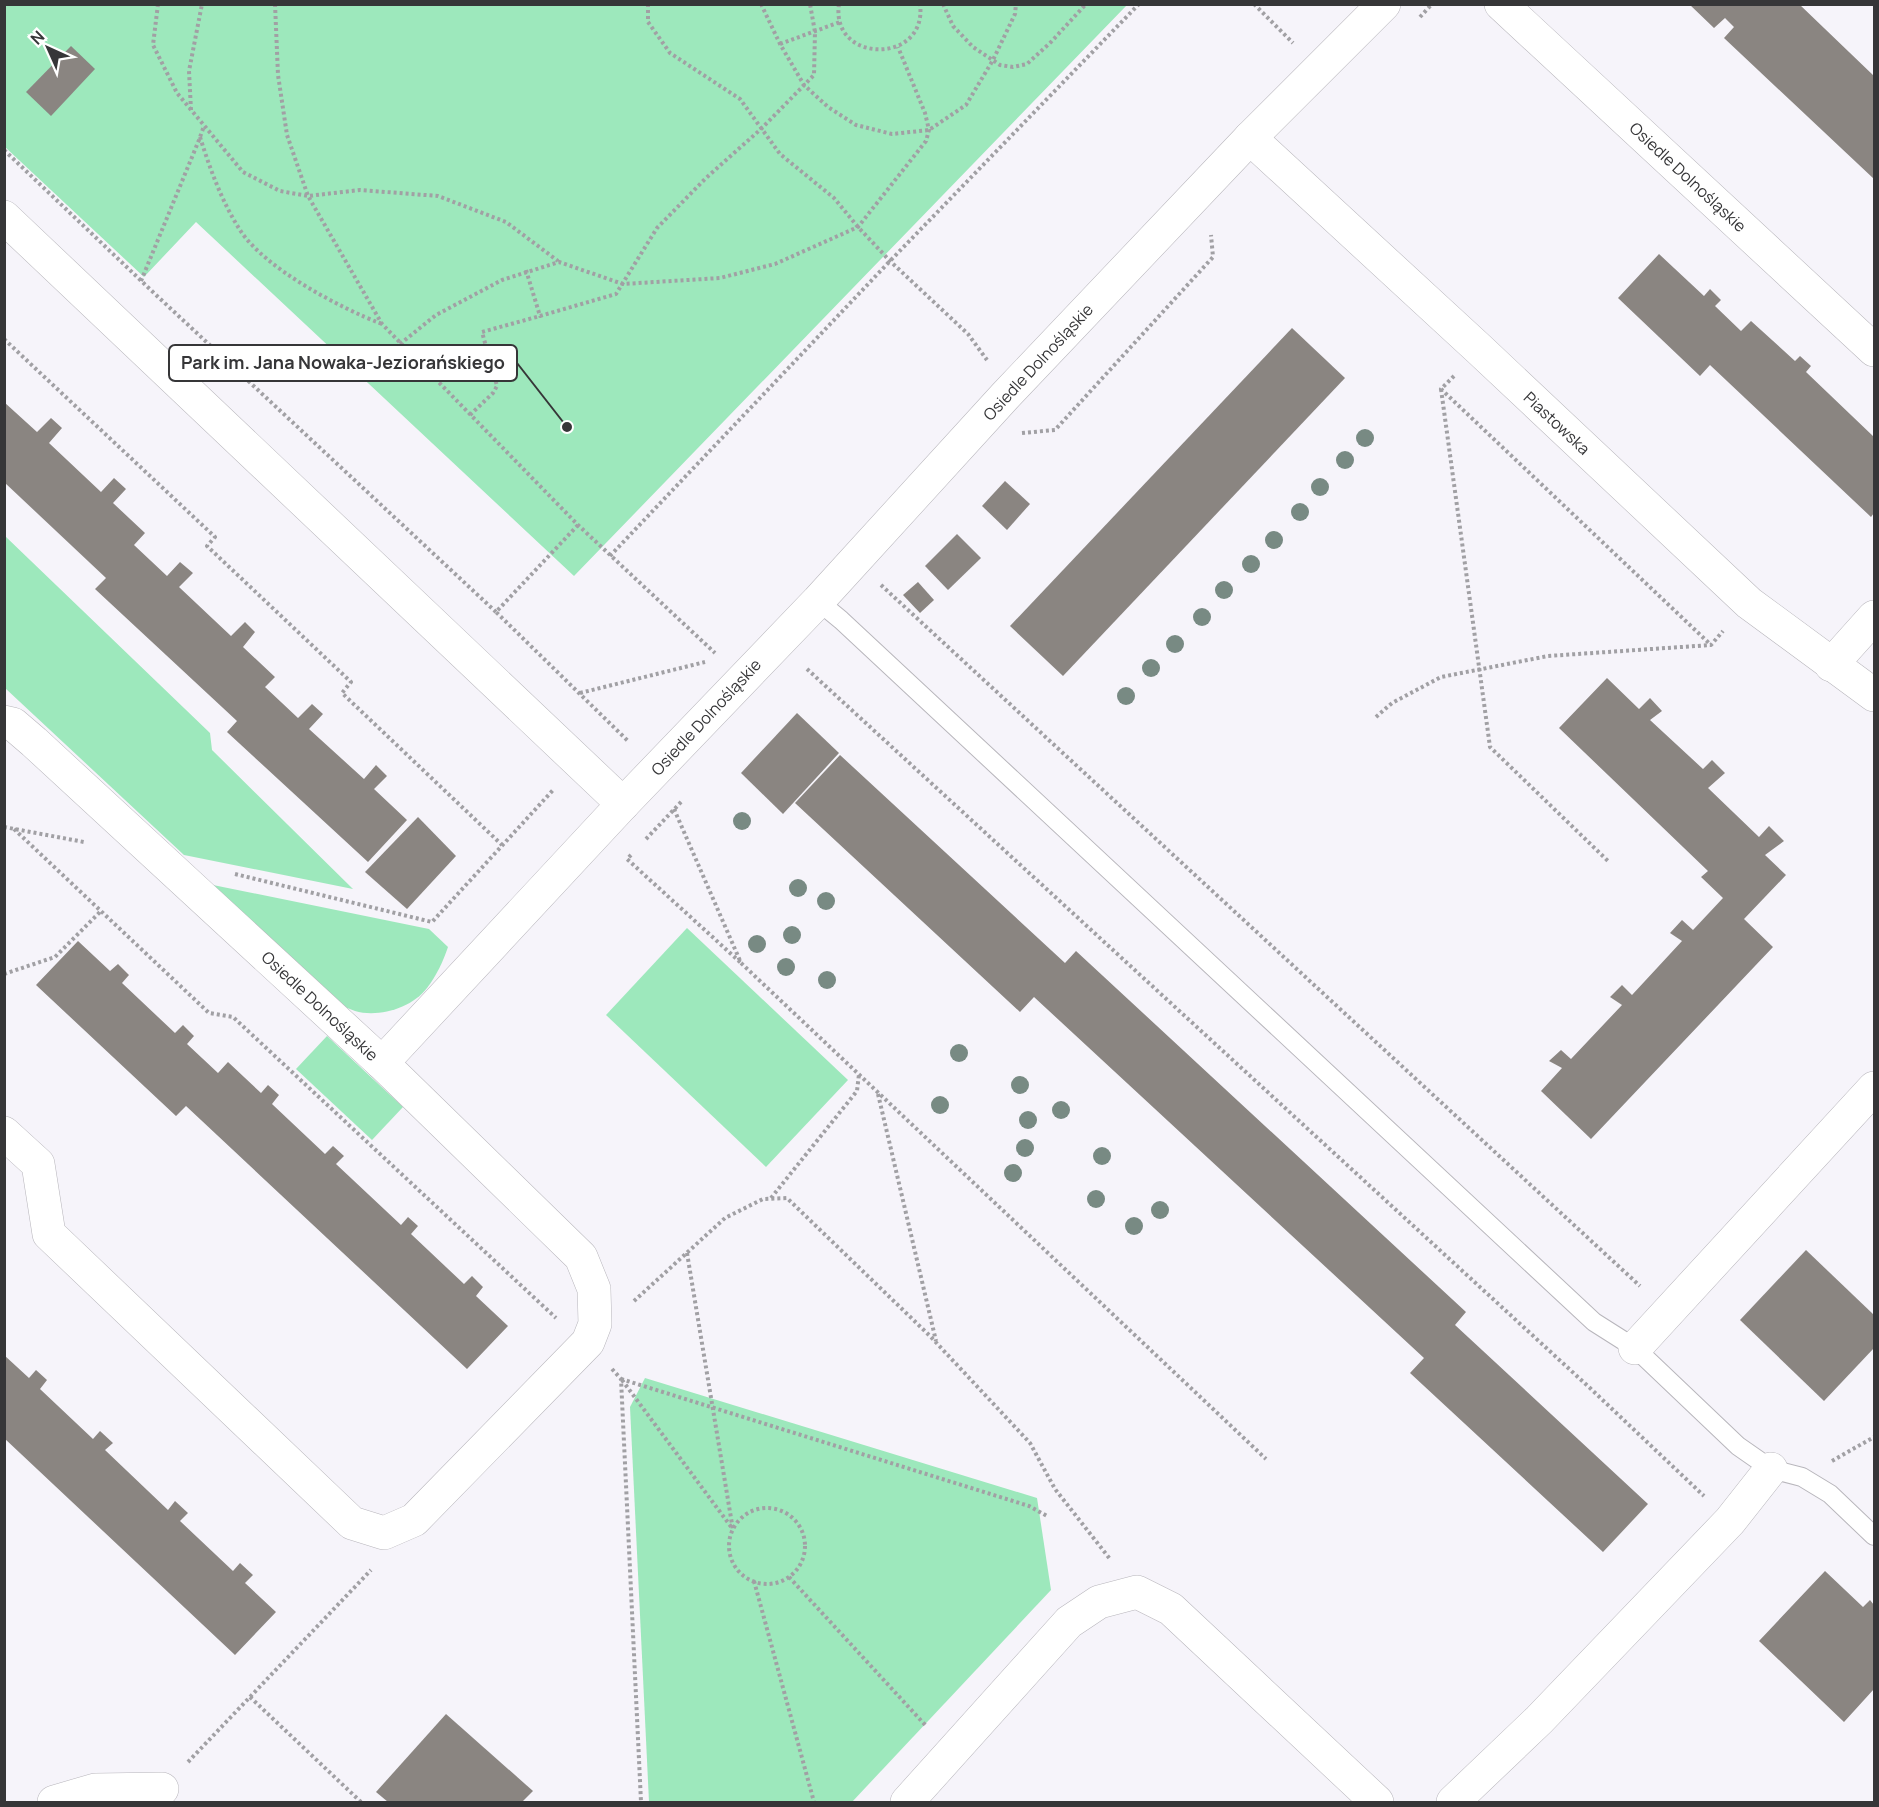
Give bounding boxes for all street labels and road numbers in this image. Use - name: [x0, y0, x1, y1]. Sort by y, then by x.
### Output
- street label: Osiedle Dolnośląskie: [1625, 117, 1751, 237]
- street label: Osiedle Dolnośląskie: [978, 299, 1098, 425]
- street label: Piastowska: [1519, 387, 1595, 459]
- street label: Osiedle Dolnośląskie: [646, 654, 766, 780]
- street label: Osiedle Dolnośląskie: [257, 946, 383, 1066]

